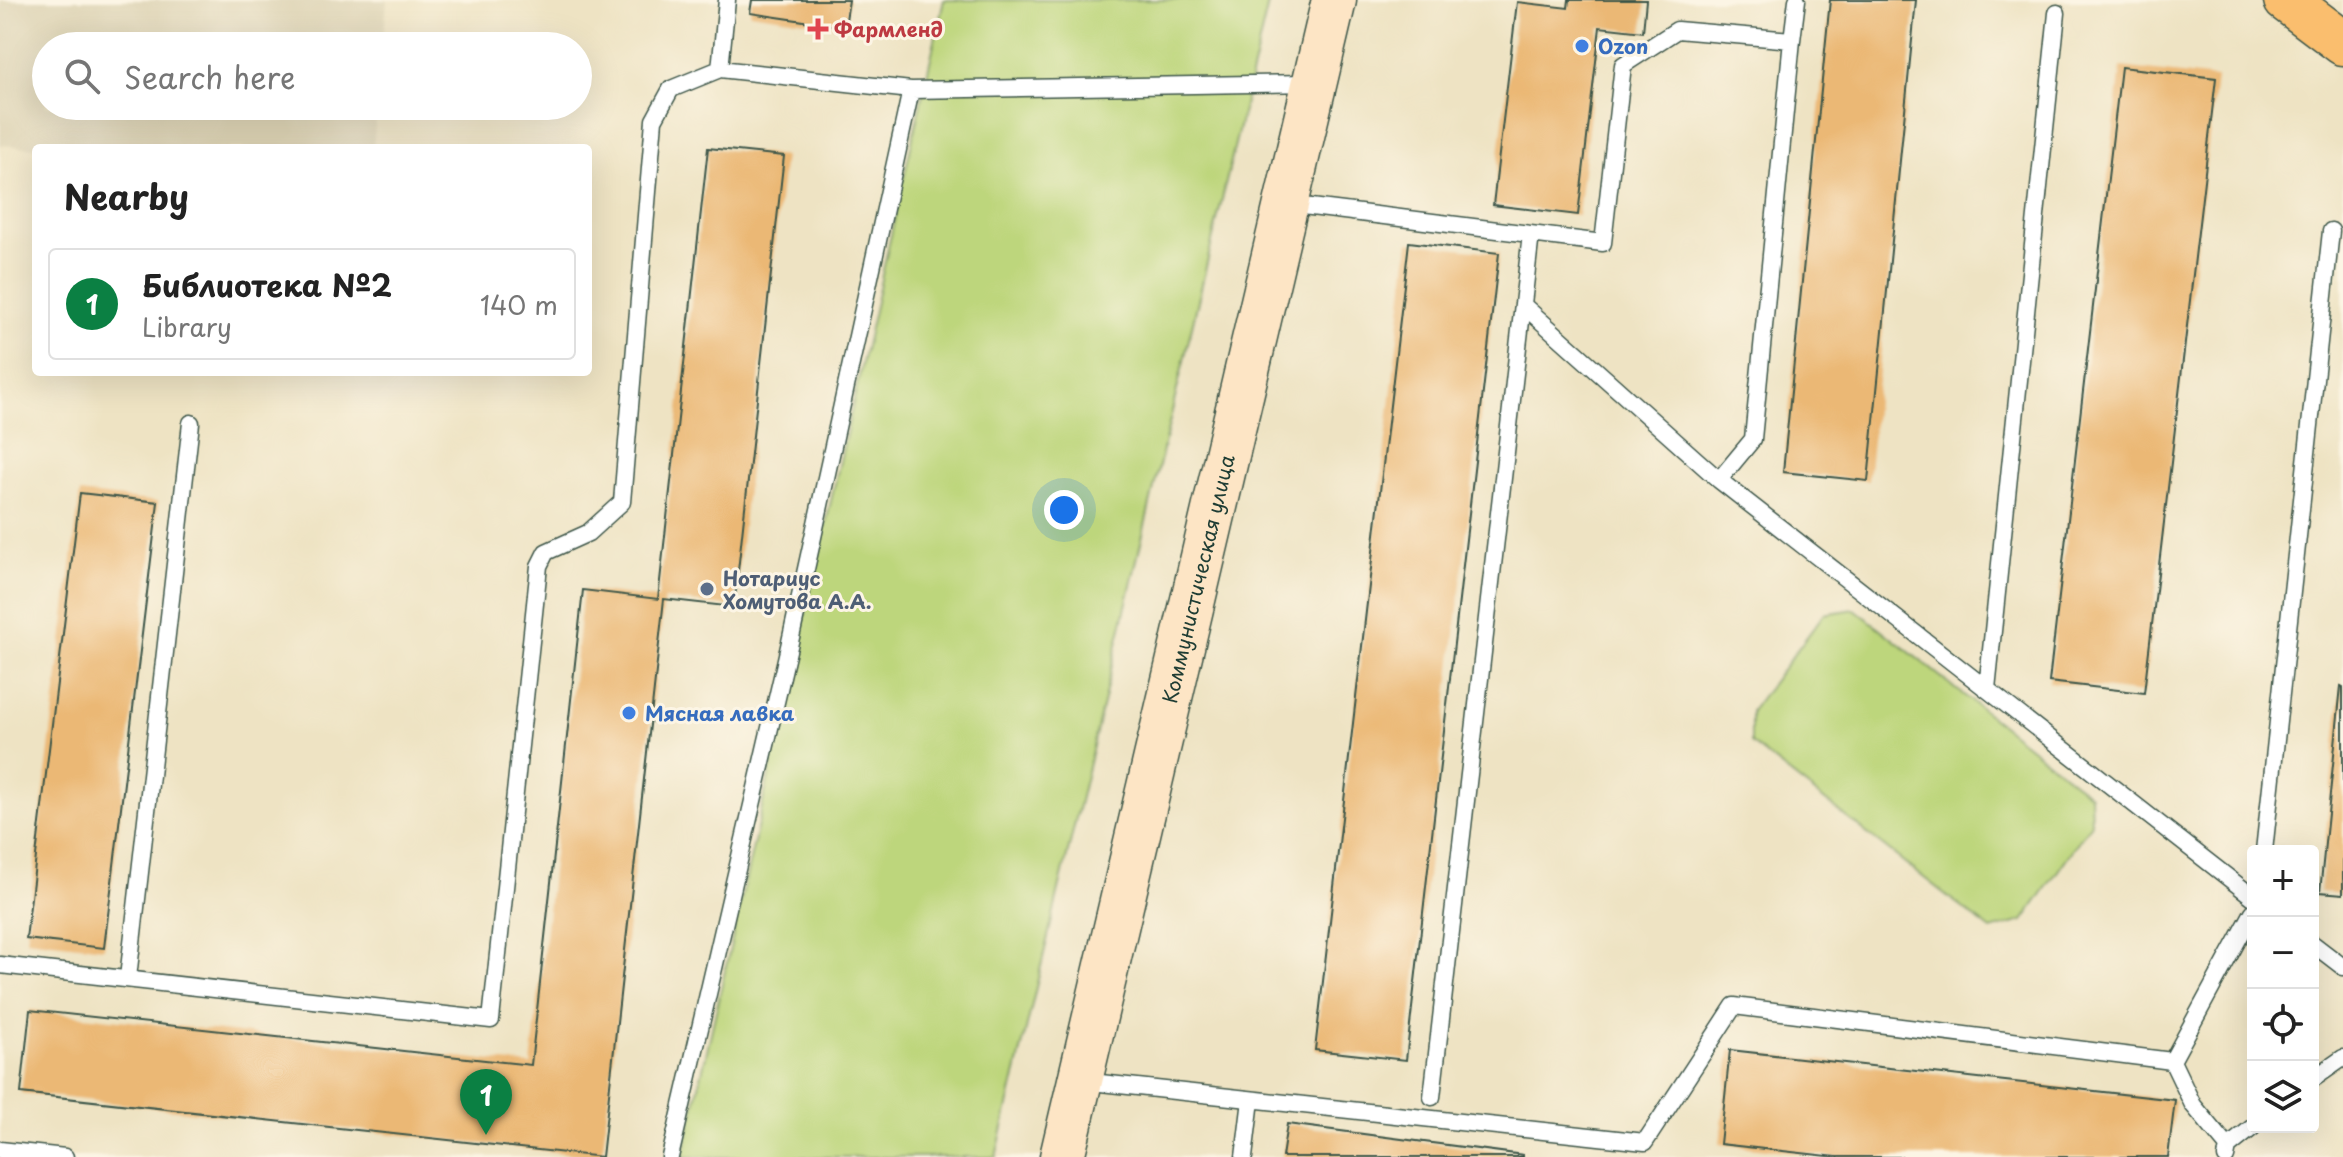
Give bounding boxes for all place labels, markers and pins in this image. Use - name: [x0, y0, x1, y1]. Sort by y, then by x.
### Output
- place label: Фармленд: [834, 14, 943, 44]
- marker: Фармленд: [809, 20, 827, 38]
- place label: Ozon: [1598, 31, 1648, 61]
- marker: Ozon: [1573, 37, 1591, 55]
- place label: Нотариус Хомутова А.А.: [723, 563, 872, 616]
- marker: Нотариус Хомутова А.А.: [698, 580, 716, 598]
- place label: Мясная лавка: [645, 698, 795, 728]
- marker: Мясная лавка: [620, 704, 638, 722]
- pin: 1: [460, 1069, 512, 1135]

